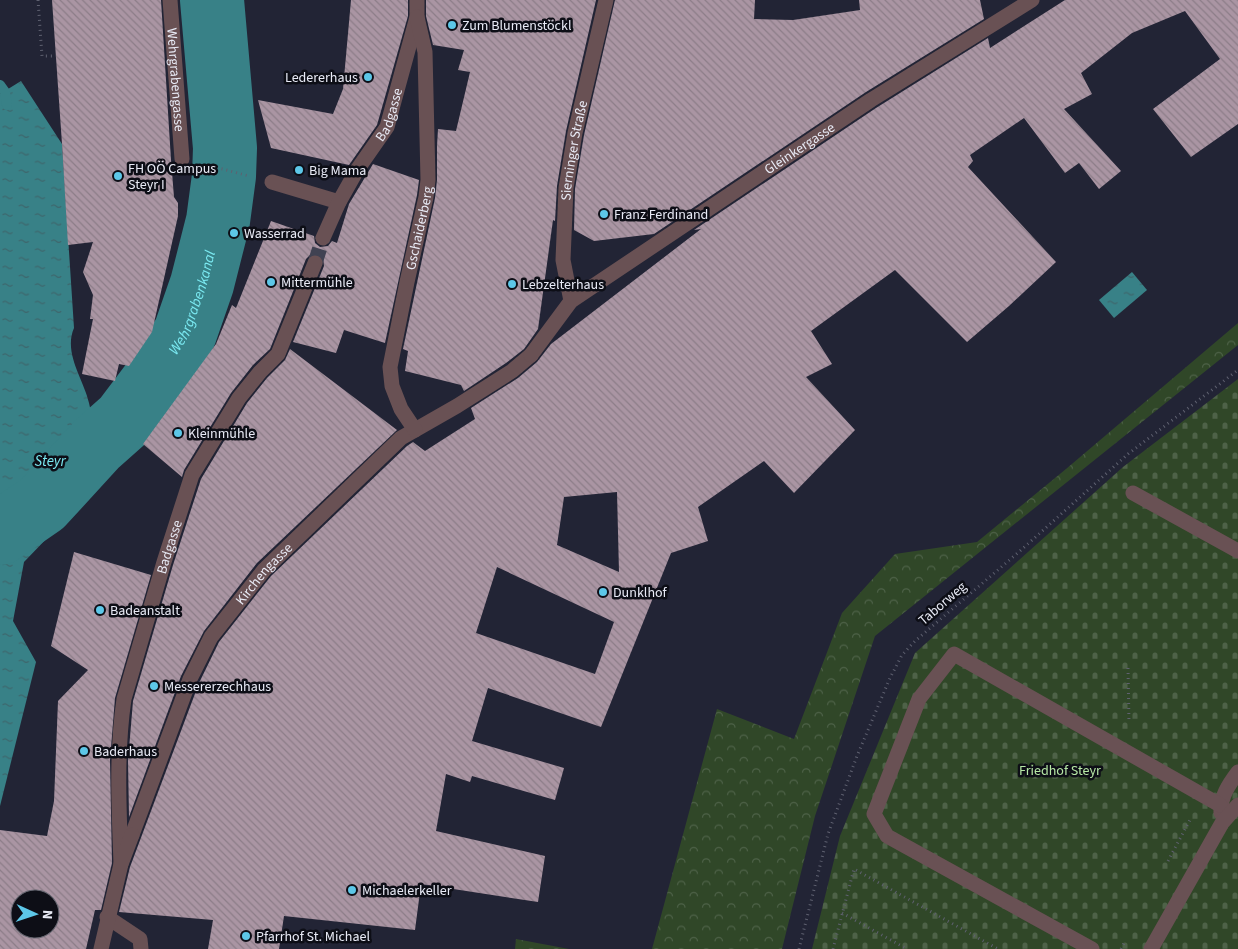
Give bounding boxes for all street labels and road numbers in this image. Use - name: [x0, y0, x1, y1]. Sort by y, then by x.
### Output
- street label: Wehrgrabengasse: [161, 27, 189, 132]
- street label: Badgasse: [371, 86, 408, 146]
- street label: Sierninger Straße: [556, 99, 593, 201]
- street label: Gleinkergasse: [761, 118, 839, 180]
- street label: Gschaiderberg: [401, 185, 438, 272]
- street label: Badgasse: [152, 517, 188, 576]
- street label: Kirchengasse: [231, 539, 298, 609]
- street label: Taborweg: [914, 577, 971, 630]

